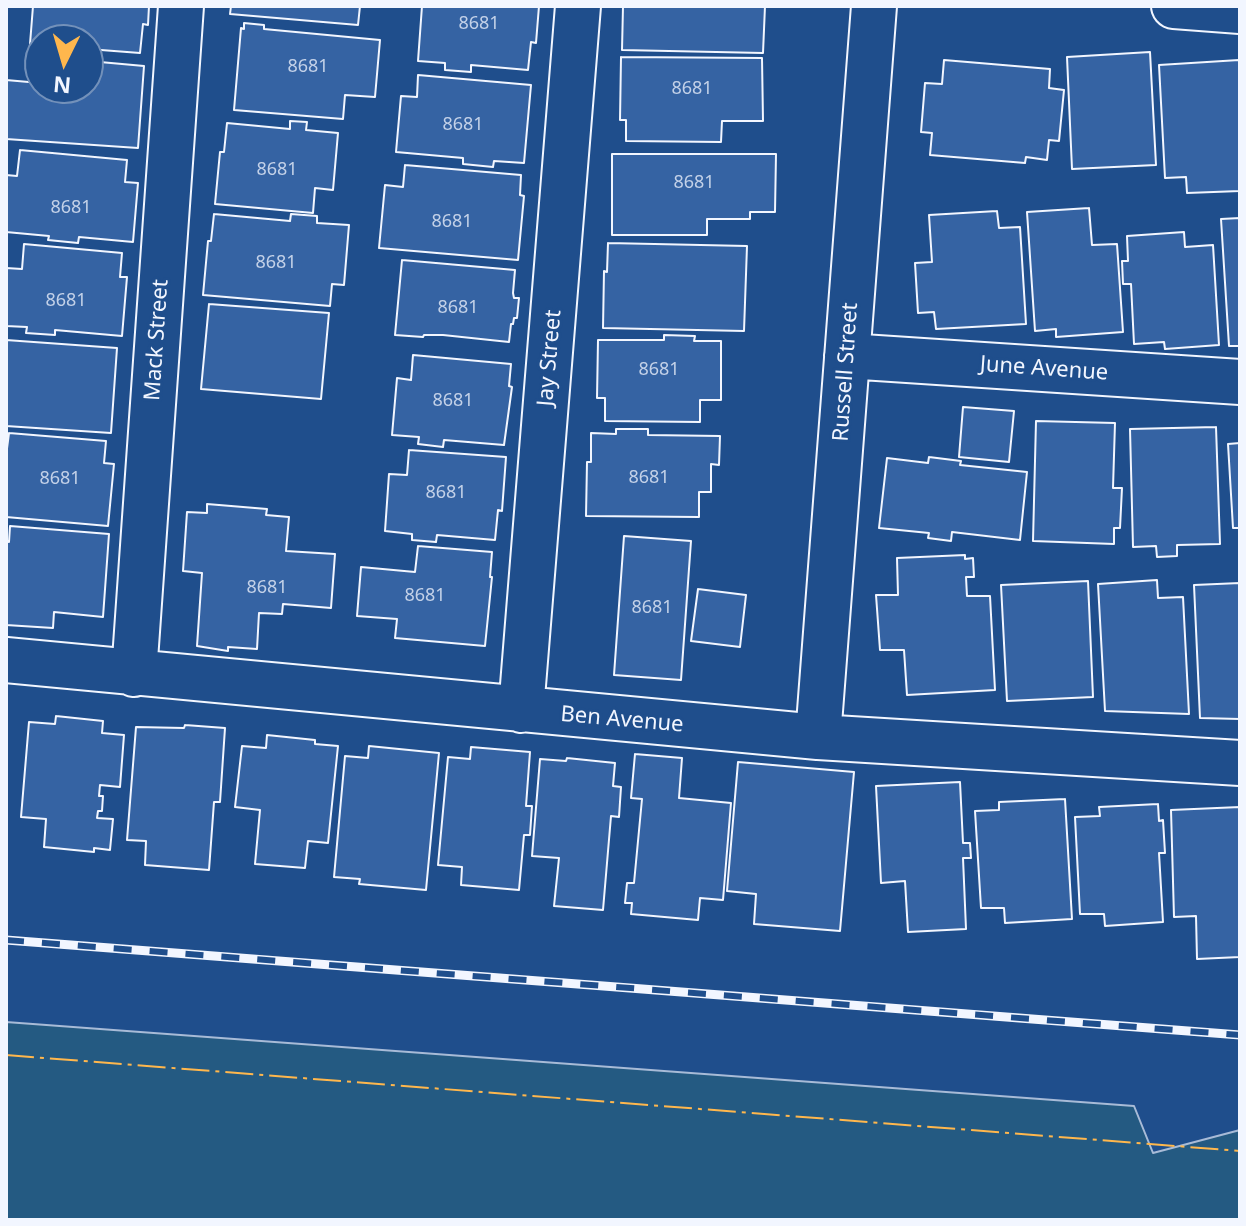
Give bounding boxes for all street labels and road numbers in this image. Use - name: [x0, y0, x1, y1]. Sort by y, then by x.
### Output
- street label: Mack Street: [140, 278, 174, 402]
- street label: Russell Street: [828, 302, 864, 442]
- street label: Jay Street: [533, 309, 567, 407]
- street label: June Avenue: [979, 351, 1109, 387]
- street label: Ben Avenue: [559, 701, 685, 739]

